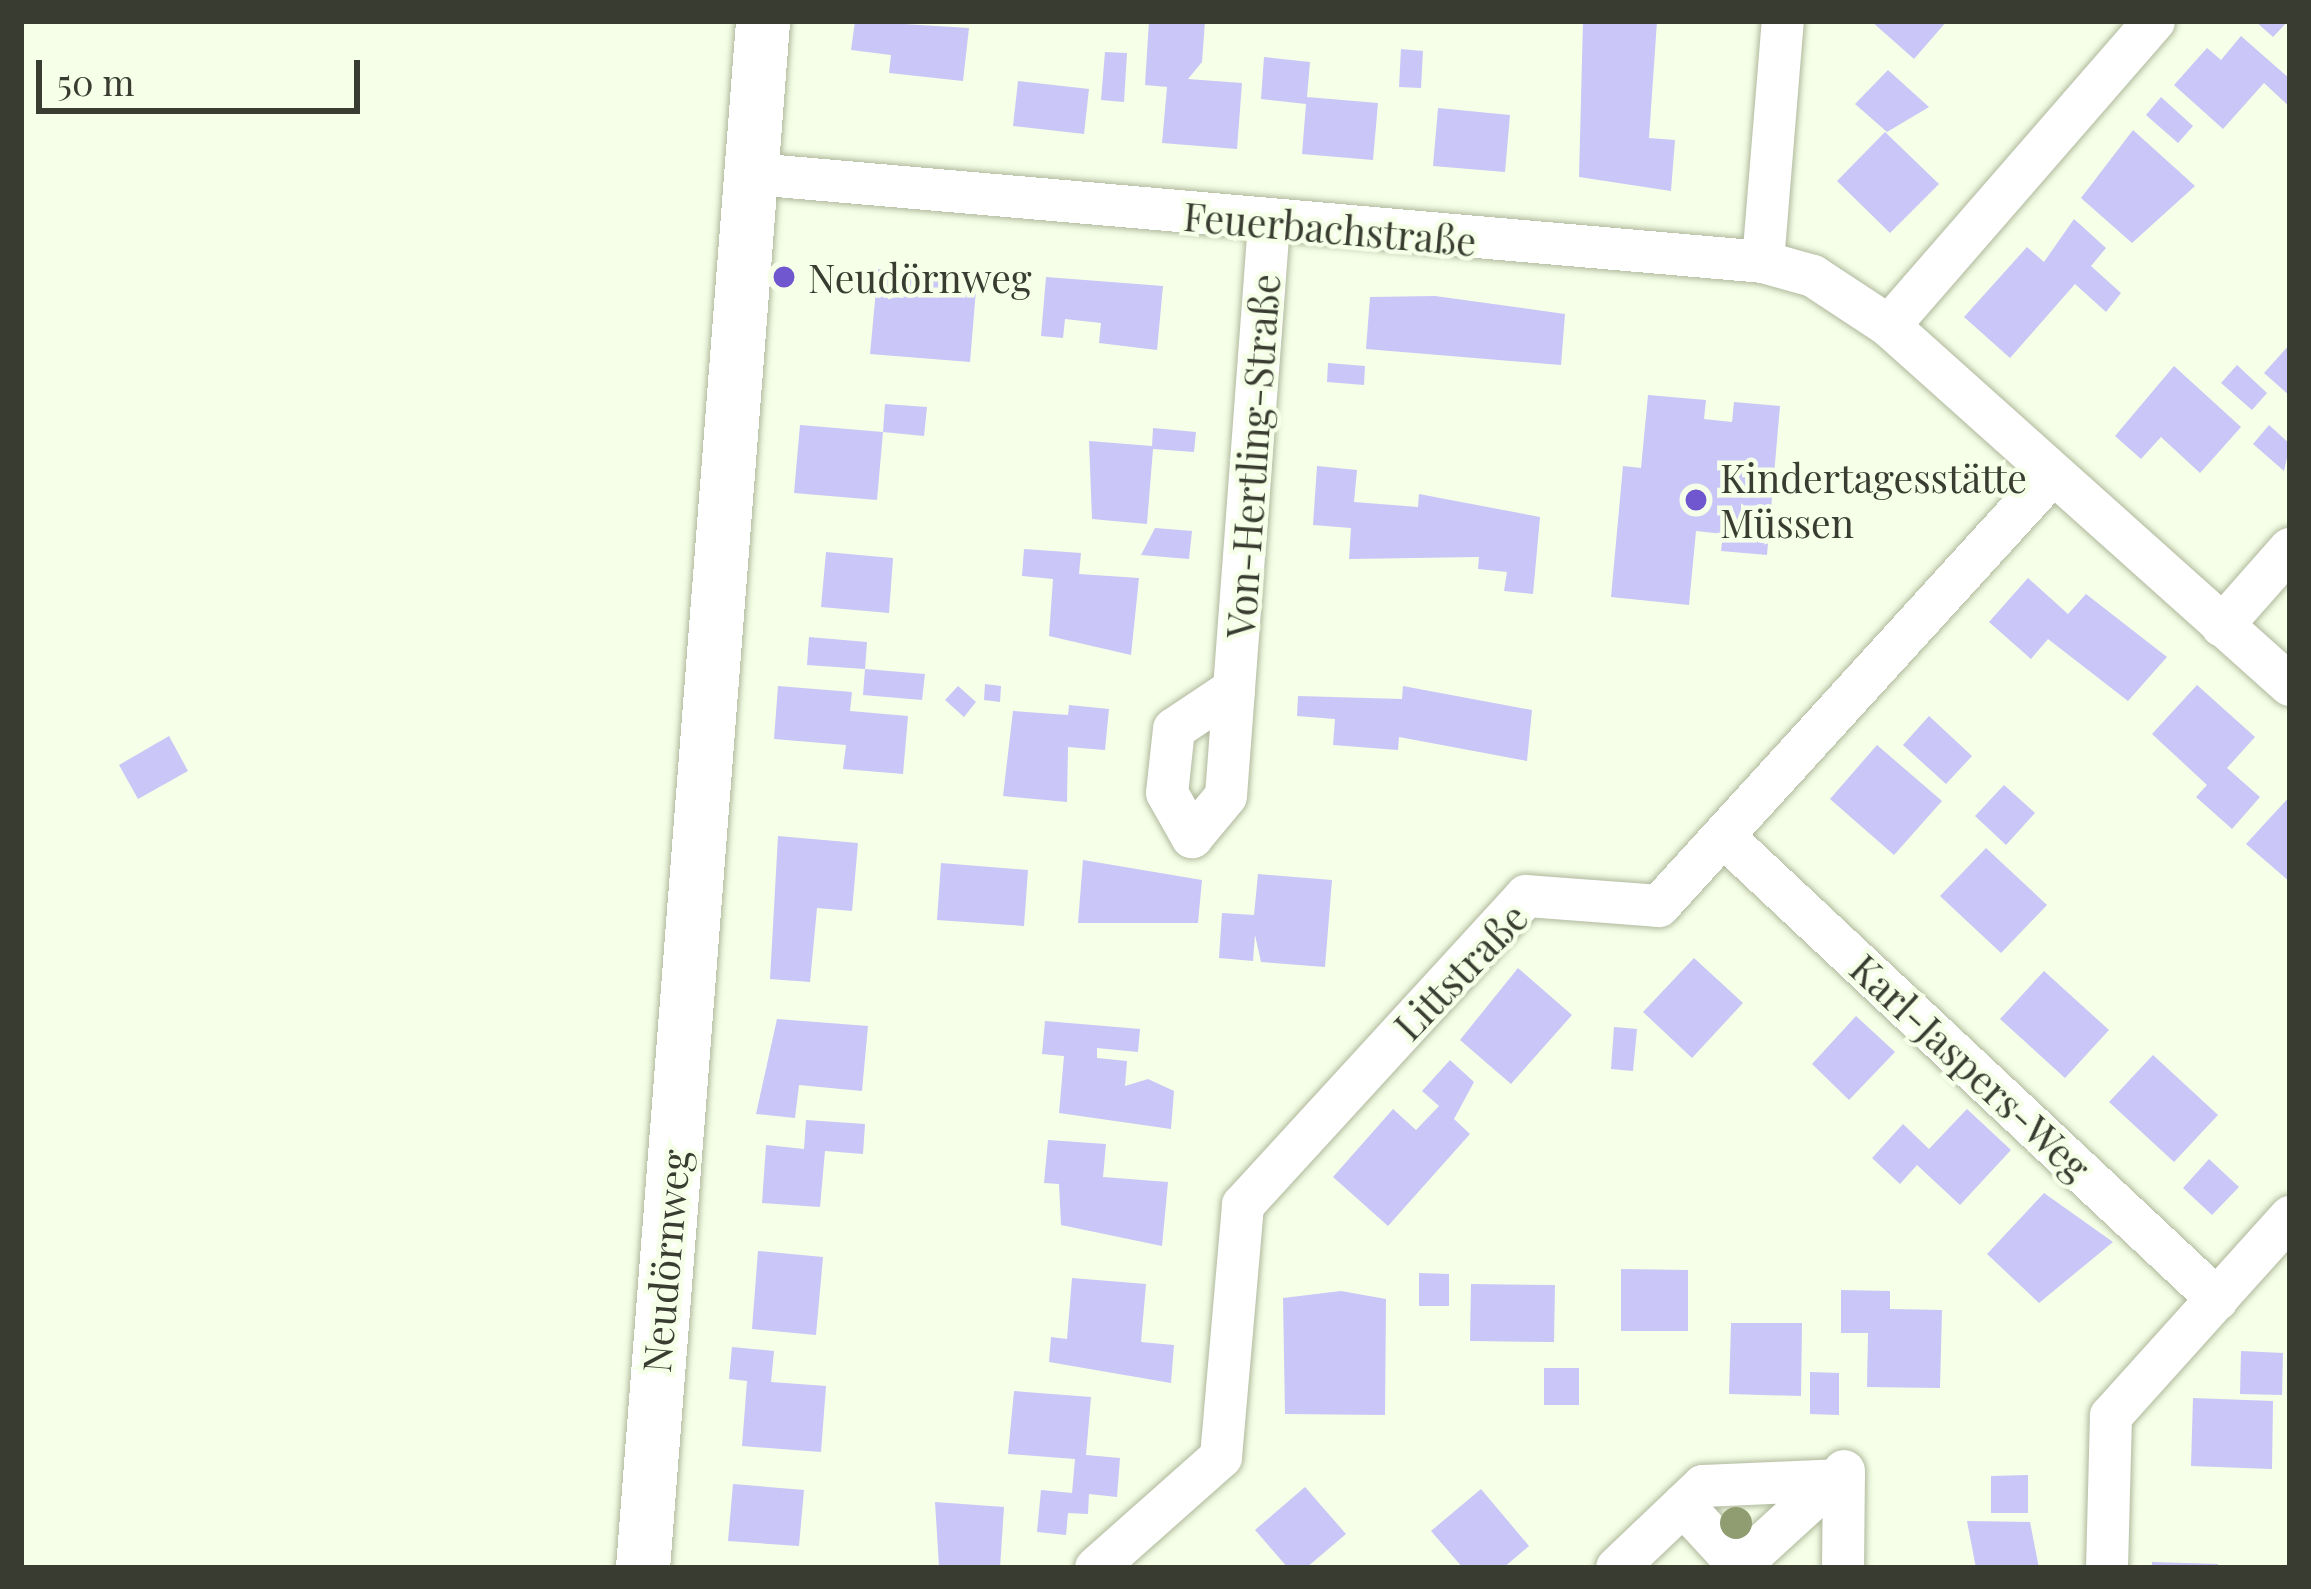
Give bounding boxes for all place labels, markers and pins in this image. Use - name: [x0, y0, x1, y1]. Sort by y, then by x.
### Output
- place label: Neudörnweg: [808, 254, 1032, 300]
- marker: Neudörnweg: [771, 264, 797, 290]
- place label: Kindertagesstätte Müssen: [1720, 455, 2027, 546]
- marker: Kindertagesstätte Müssen: [1683, 487, 1709, 513]

